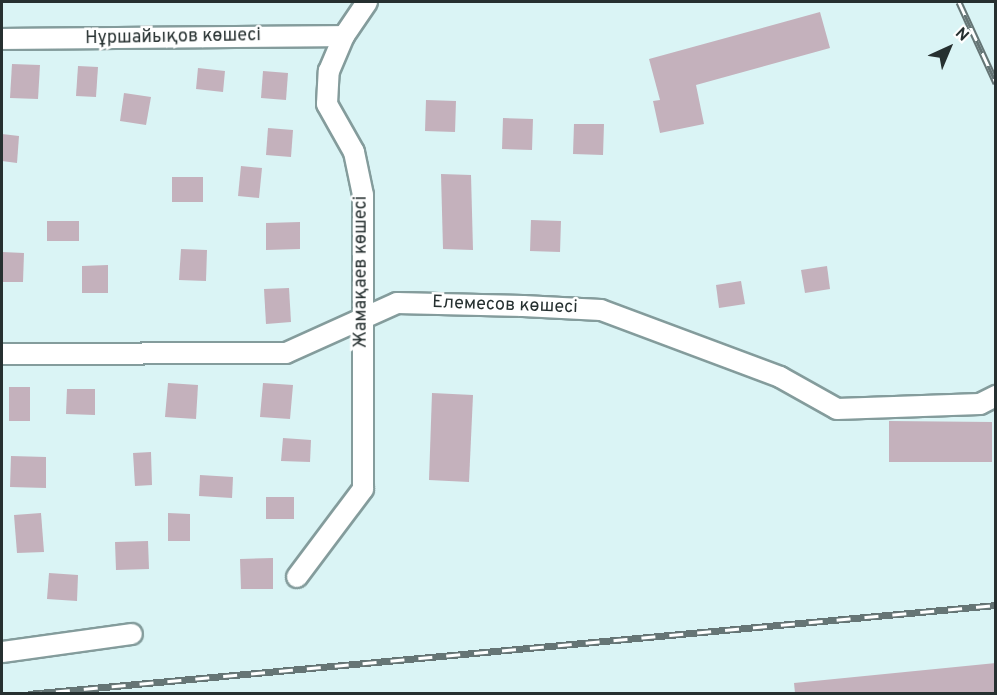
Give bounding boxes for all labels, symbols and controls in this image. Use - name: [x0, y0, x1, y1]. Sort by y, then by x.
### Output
- north arrow: [919, 18, 979, 78]
- text: N: [950, 24, 973, 46]
- street label: Нұршайықов көшесі: [85, 26, 261, 50]
- street label: Жамақаев көшесі: [351, 196, 373, 348]
- street label: Елемесов көшесі: [432, 293, 578, 319]

